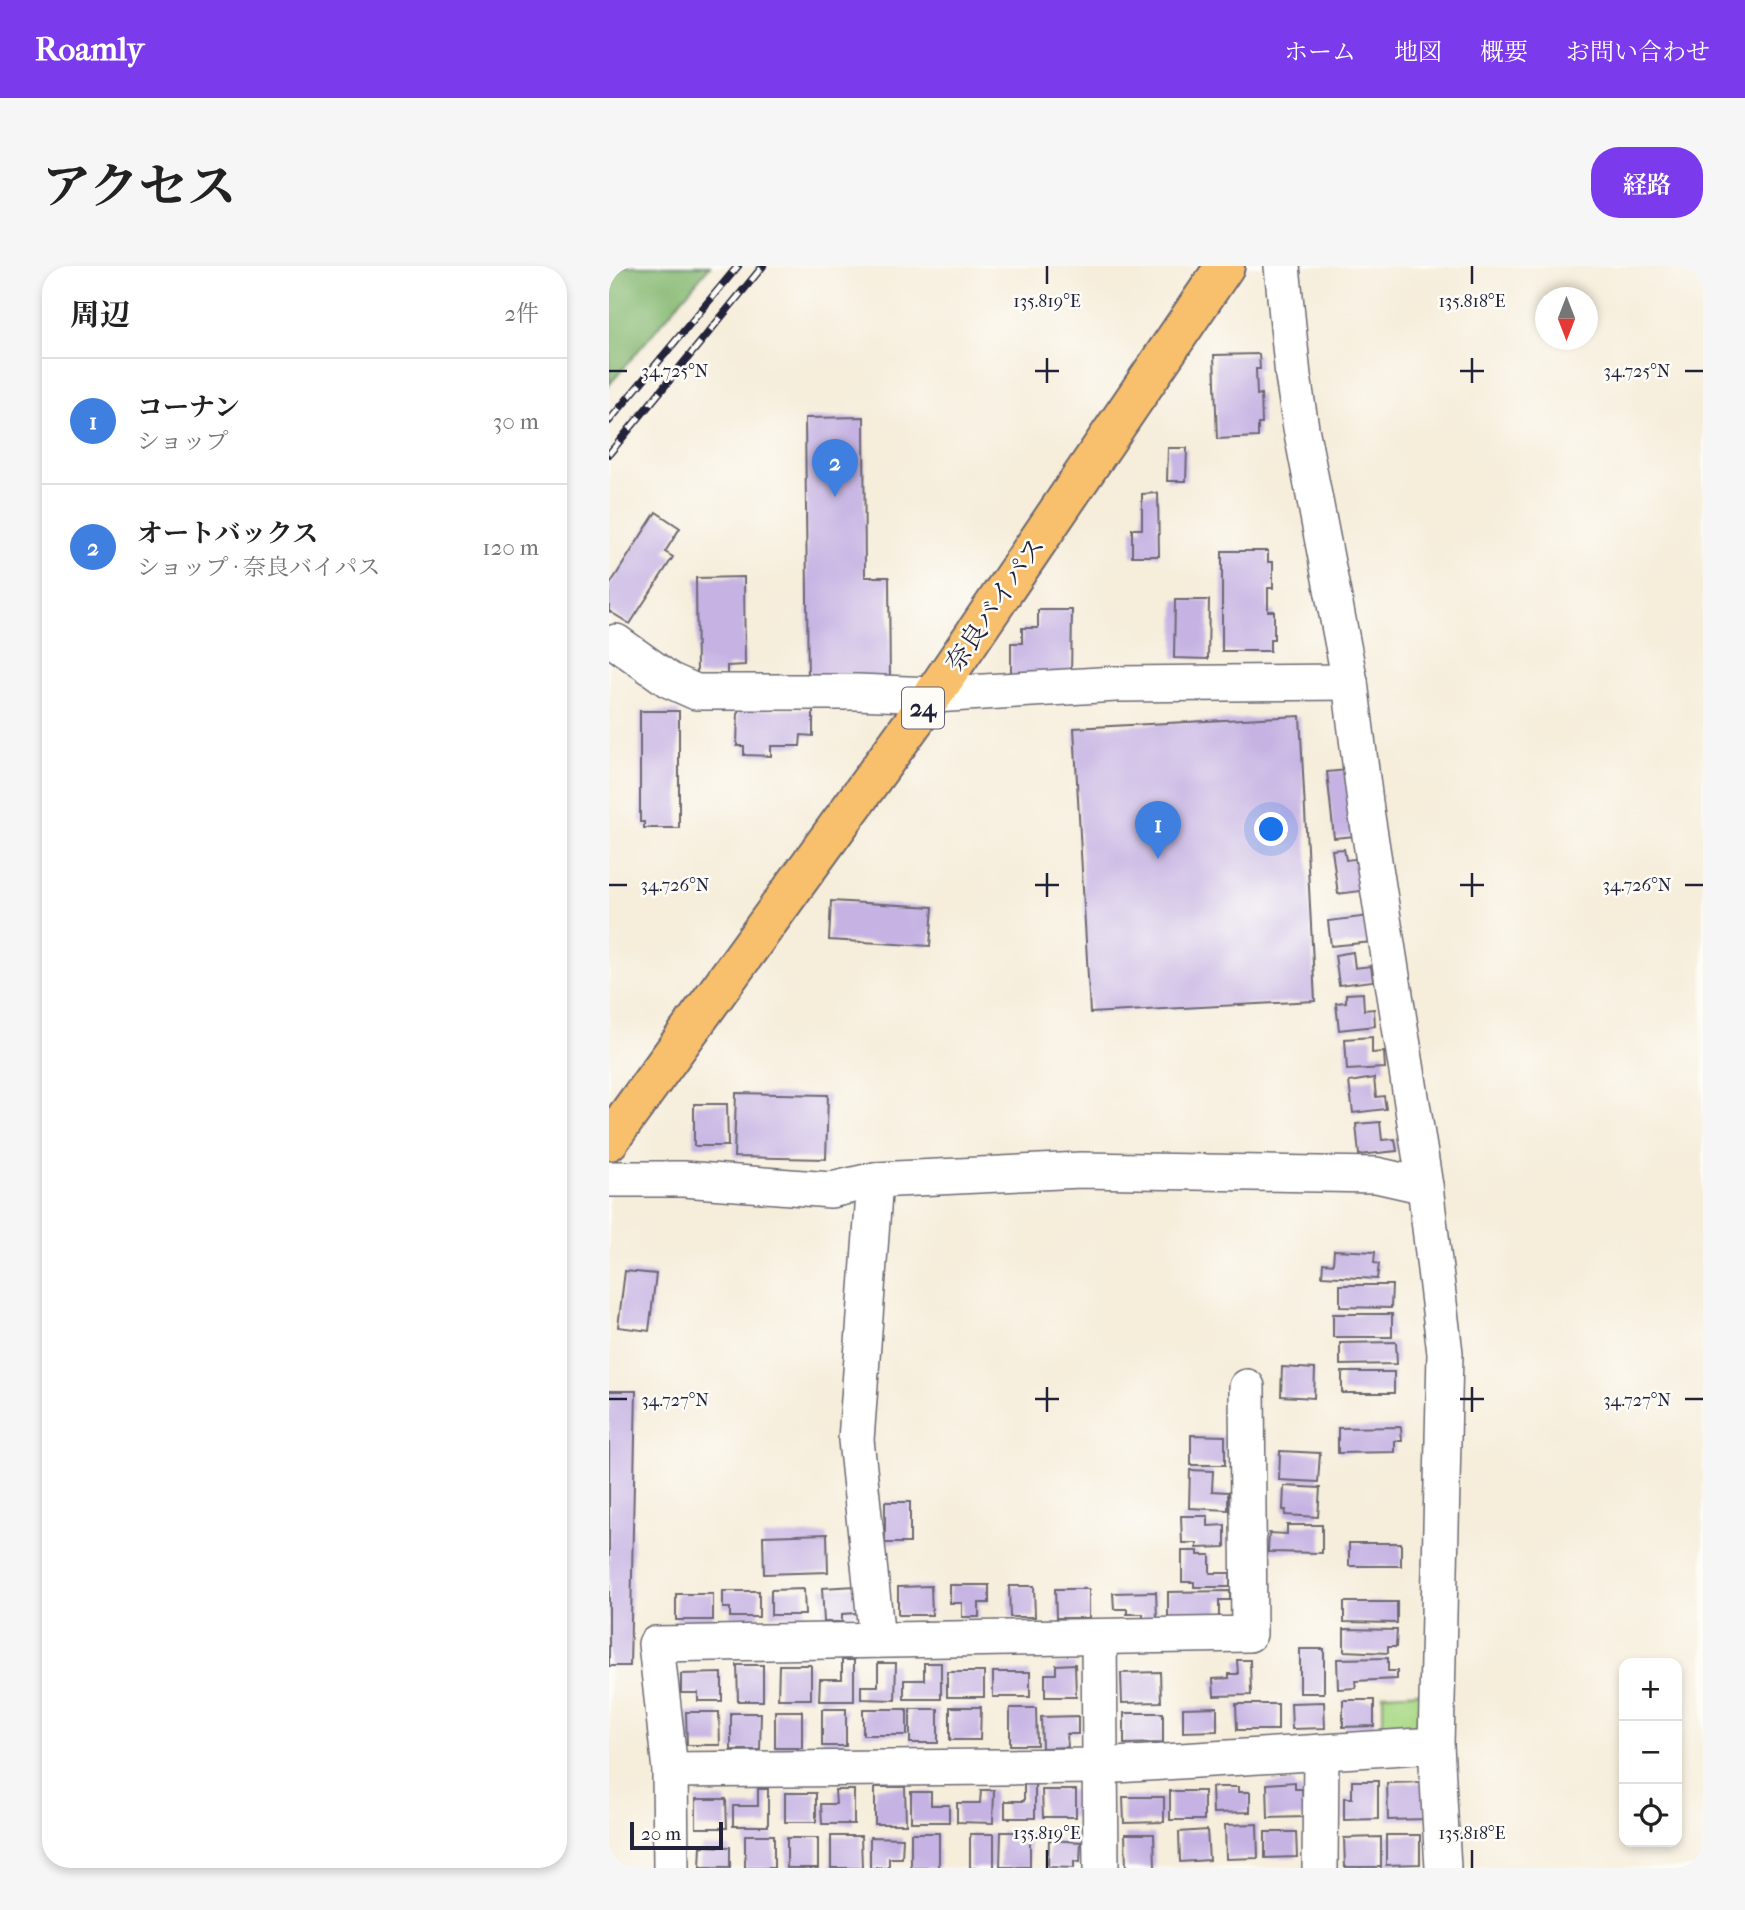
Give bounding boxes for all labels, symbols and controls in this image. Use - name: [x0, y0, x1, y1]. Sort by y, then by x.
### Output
- text: Roamly: [35, 30, 144, 69]
- text: ホーム: [1284, 38, 1356, 66]
- text: 地図: [1394, 38, 1442, 66]
- text: 概要: [1480, 38, 1528, 66]
- text: お問い合わせ: [1566, 38, 1710, 66]
- button: 経路: [1591, 147, 1703, 218]
- text: アクセス: [42, 158, 237, 216]
- north arrow: [1535, 287, 1598, 350]
- text: 135.819°E: [1013, 291, 1081, 312]
- text: 135.818°E: [1438, 291, 1506, 312]
- text: 周辺: [70, 298, 130, 333]
- text: 2件: [504, 300, 539, 327]
- text: 34.725°N: [642, 361, 709, 382]
- text: 34.725°N: [1604, 361, 1671, 382]
- text: コーナン: [137, 392, 240, 423]
- text: 1: [89, 408, 97, 435]
- text: 30 m: [493, 408, 539, 435]
- text: ショップ: [137, 428, 229, 455]
- pin: 2: [812, 439, 858, 497]
- text: オートバックス: [137, 518, 318, 549]
- street label: 奈良バイパス: [939, 531, 1052, 677]
- text: 2: [87, 534, 99, 561]
- text: 120 m: [482, 534, 539, 561]
- text: ショップ · 奈良バイパス: [137, 554, 381, 581]
- road number: 24: [902, 688, 944, 728]
- pin: 1: [1135, 801, 1181, 859]
- your location: [1254, 812, 1288, 846]
- text: 34.726°N: [641, 875, 710, 896]
- text: 34.726°N: [1603, 875, 1672, 896]
- text: 34.727°N: [641, 1390, 709, 1411]
- text: 34.727°N: [1603, 1390, 1671, 1411]
- map controls: [1619, 1658, 1682, 1847]
- button: +: [1619, 1658, 1682, 1721]
- button: −: [1619, 1721, 1682, 1784]
- button: locate: [1619, 1784, 1682, 1847]
- scale bar: [630, 1819, 723, 1851]
- text: 20 m: [641, 1823, 681, 1845]
- text: 135.819°E: [1013, 1823, 1081, 1844]
- text: 135.818°E: [1438, 1823, 1506, 1844]

